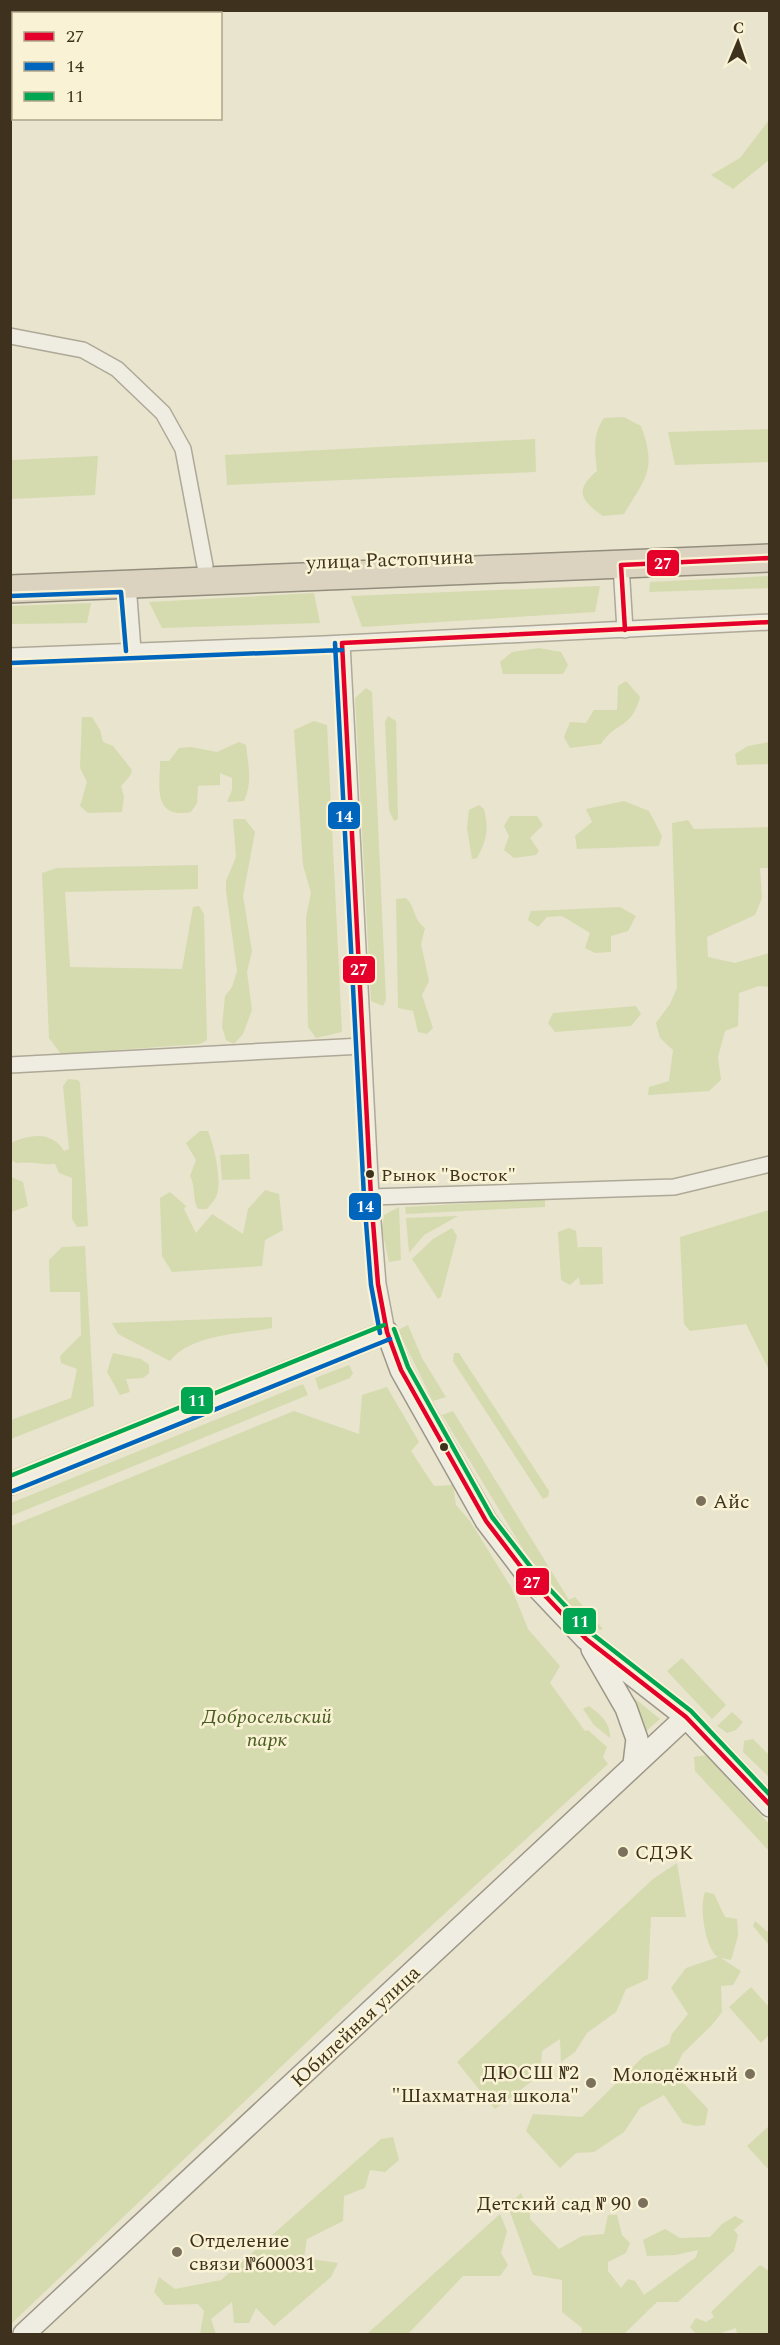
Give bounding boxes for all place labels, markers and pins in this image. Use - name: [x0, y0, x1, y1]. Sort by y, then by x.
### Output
- place label: Рынок "Восток": [381, 1162, 516, 1189]
- marker: Рынок "Восток": [364, 1168, 376, 1180]
- unlabelled marker: [438, 1441, 450, 1453]
- place label: Айс: [713, 1487, 750, 1517]
- marker: Айс: [694, 1494, 708, 1508]
- place label: СДЭК: [635, 1838, 694, 1868]
- marker: СДЭК: [616, 1845, 630, 1859]
- place label: ДЮСШ №2 "Шахматная школа": [392, 2058, 579, 2111]
- place label: Молодёжный: [612, 2060, 738, 2090]
- marker: Молодёжный: [743, 2067, 757, 2081]
- marker: ДЮСШ №2 "Шахматная школа": [584, 2076, 598, 2090]
- place label: Детский сад № 90: [477, 2189, 631, 2219]
- marker: Детский сад № 90: [636, 2196, 650, 2210]
- place label: Отделение связи №600031: [189, 2226, 315, 2279]
- marker: Отделение связи №600031: [170, 2245, 184, 2259]

